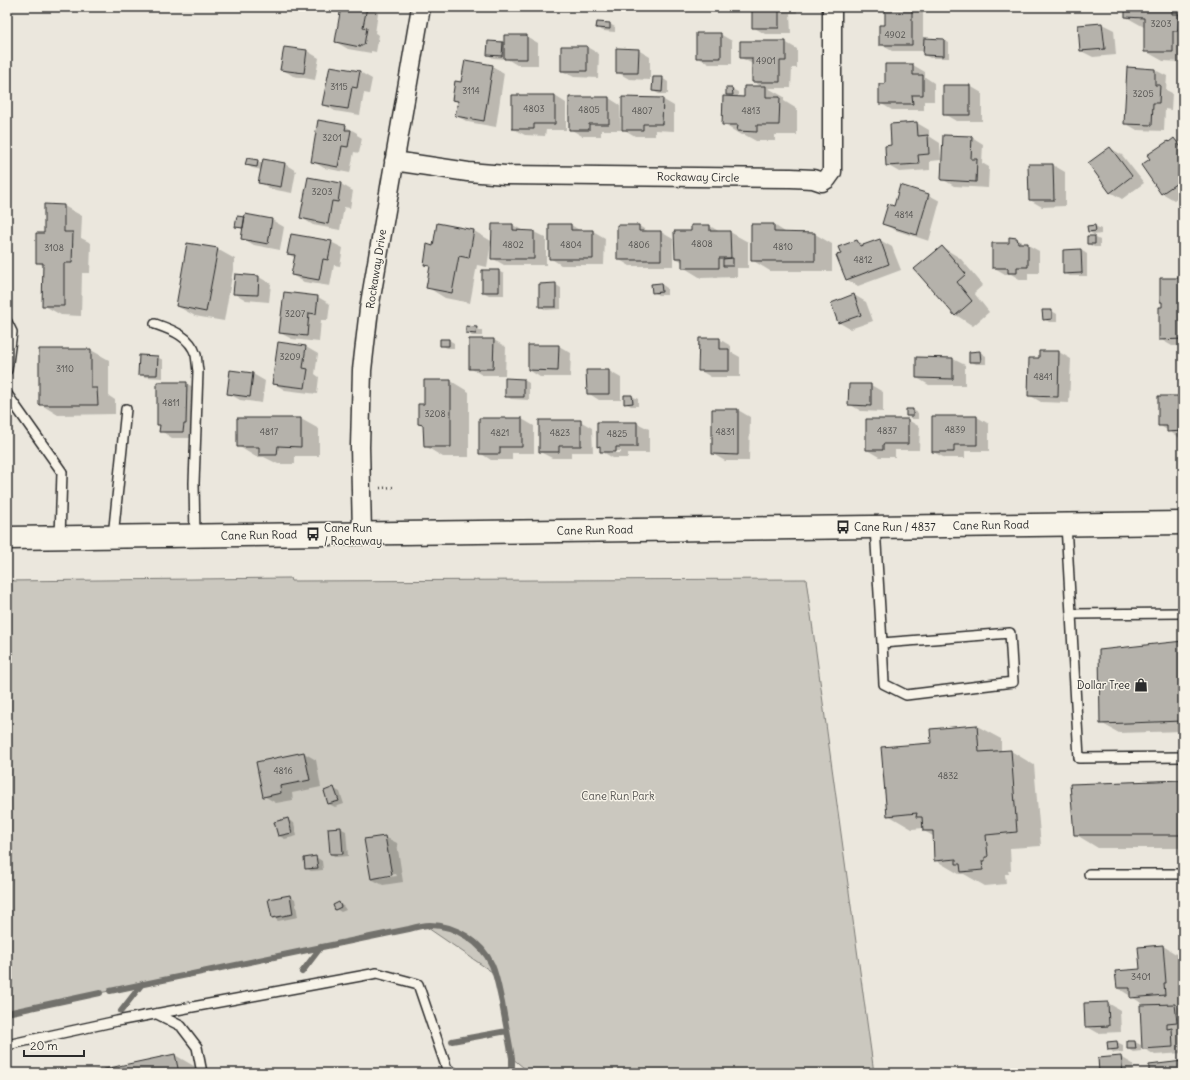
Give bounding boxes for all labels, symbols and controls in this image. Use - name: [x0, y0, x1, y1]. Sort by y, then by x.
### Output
- house number: 3203: [1150, 18, 1172, 29]
- house number: 4902: [884, 29, 906, 40]
- house number: 4901: [756, 55, 776, 66]
- house number: 3115: [330, 81, 348, 92]
- house number: 3114: [462, 85, 480, 96]
- house number: 3205: [1132, 88, 1154, 99]
- house number: 4803: [523, 103, 545, 114]
- house number: 4805: [578, 104, 600, 115]
- house number: 4807: [632, 105, 653, 116]
- house number: 4813: [741, 105, 761, 116]
- house number: 3201: [322, 132, 342, 143]
- street label: Rockaway Circle: [657, 169, 739, 185]
- house number: 3203: [311, 186, 333, 197]
- house number: 4814: [894, 209, 914, 220]
- street label: Rockaway Drive: [363, 228, 389, 310]
- house number: 4808: [691, 238, 713, 249]
- house number: 4802: [502, 239, 524, 250]
- house number: 4804: [560, 239, 582, 250]
- house number: 4806: [628, 239, 650, 250]
- house number: 4810: [773, 241, 793, 252]
- house number: 3108: [44, 242, 64, 253]
- house number: 4812: [854, 254, 873, 265]
- house number: 3207: [285, 308, 306, 319]
- house number: 3209: [279, 351, 301, 362]
- house number: 3110: [56, 363, 74, 374]
- house number: 4841: [1033, 371, 1053, 382]
- house number: 4811: [162, 397, 180, 408]
- house number: 3208: [424, 408, 446, 419]
- house number: 4839: [945, 424, 965, 435]
- house number: 4837: [877, 425, 898, 436]
- house number: 4817: [260, 426, 279, 437]
- house number: 4831: [716, 426, 734, 437]
- house number: 4821: [491, 427, 509, 438]
- house number: 4823: [550, 427, 570, 438]
- house number: 4825: [607, 428, 627, 439]
- street label: Cane Run Road: [953, 517, 1030, 533]
- bus stop icon: Cane Run / 4837: [835, 519, 851, 535]
- place label: Cane Run / 4837: [854, 520, 936, 534]
- place label: Cane Run / Rockaway: [324, 521, 382, 548]
- street label: Cane Run Road: [557, 522, 634, 538]
- bus stop icon: Cane Run / Rockaway: [305, 526, 321, 542]
- street label: Cane Run Road: [221, 527, 298, 543]
- shop icon: Dollar Tree: [1133, 677, 1149, 693]
- place label: Dollar Tree: [1077, 678, 1130, 692]
- house number: 4816: [273, 765, 293, 776]
- house number: 4832: [938, 770, 958, 781]
- park label: Cane Run Park: [581, 789, 655, 803]
- house number: 3401: [1131, 971, 1151, 982]
- scale bar: [24, 1032, 84, 1058]
- text: 20 m: [30, 1038, 58, 1053]

